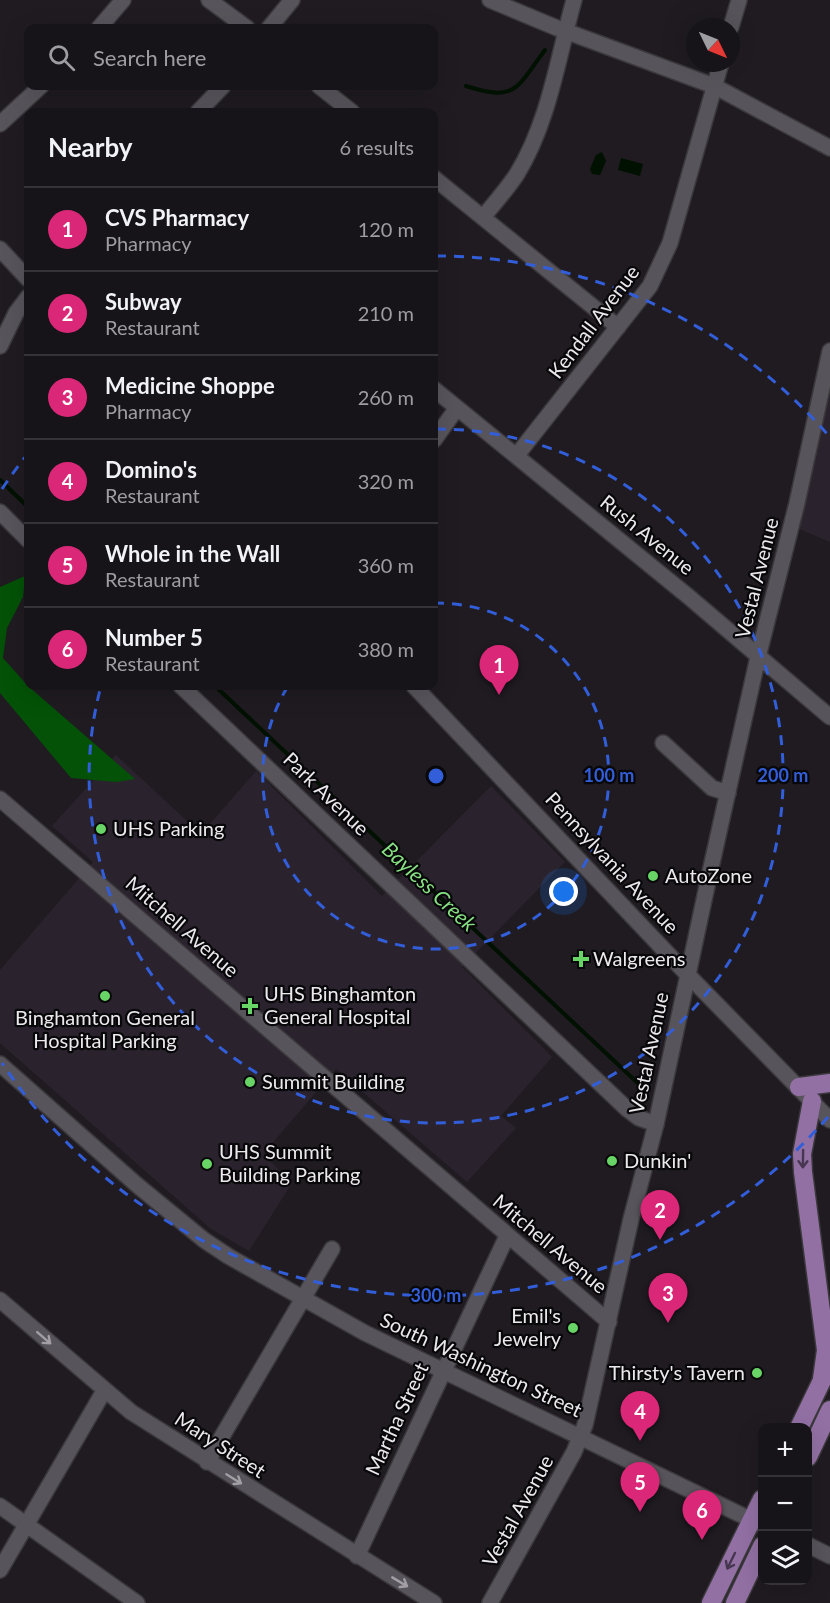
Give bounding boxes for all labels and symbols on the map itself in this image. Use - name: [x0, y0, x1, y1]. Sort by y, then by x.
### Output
- north arrow: [686, 18, 740, 72]
- street label: Kendall Avenue: [543, 260, 644, 383]
- street label: Rush Avenue: [596, 489, 699, 579]
- street label: Vestal Avenue: [729, 515, 783, 641]
- pin: 1: [480, 646, 518, 695]
- street label: Park Avenue: [279, 747, 374, 840]
- text: 100 m: [584, 764, 634, 786]
- text: 200 m: [758, 764, 808, 786]
- centre of rings: [426, 766, 446, 786]
- street label: Pennsylvania Avenue: [541, 787, 684, 938]
- place label: UHS Parking: [113, 816, 224, 840]
- marker: UHS Parking: [94, 822, 108, 836]
- water label: Bayless Creek: [378, 836, 483, 937]
- place label: AutoZone: [665, 863, 752, 887]
- marker: AutoZone: [646, 869, 660, 883]
- street label: Mitchell Avenue: [121, 871, 244, 982]
- your location: [549, 877, 578, 906]
- place label: Walgreens: [593, 946, 685, 970]
- marker: Walgreens: [574, 952, 588, 966]
- place label: UHS Binghamton General Hospital: [264, 981, 416, 1028]
- marker: Binghamton General Hospital Parking: [98, 989, 112, 1003]
- street label: Vestal Avenue: [623, 990, 673, 1116]
- marker: UHS Binghamton General Hospital: [241, 997, 259, 1015]
- place label: Binghamton General Hospital Parking: [15, 1005, 195, 1052]
- place label: Summit Building: [262, 1069, 405, 1093]
- marker: Summit Building: [243, 1075, 257, 1089]
- place label: UHS Summit Building Parking: [219, 1139, 361, 1186]
- place label: Dunkin': [624, 1148, 691, 1172]
- one-way arrow: [797, 1148, 808, 1168]
- marker: Dunkin': [605, 1154, 619, 1168]
- marker: UHS Summit Building Parking: [200, 1157, 214, 1171]
- street label: Mitchell Avenue: [489, 1188, 613, 1298]
- pin: 2: [640, 1190, 680, 1240]
- pin: 3: [648, 1274, 688, 1323]
- text: 300 m: [411, 1284, 461, 1306]
- place label: Emil's Jewelry: [494, 1303, 562, 1350]
- street label: South Washington Street: [377, 1307, 586, 1421]
- marker: Emil's Jewelry: [566, 1321, 580, 1335]
- one-way arrow: [36, 1331, 51, 1345]
- street label: Martha Street: [360, 1358, 433, 1479]
- place label: Thirsty's Tavern: [609, 1360, 745, 1384]
- marker: Thirsty's Tavern: [750, 1366, 764, 1380]
- pin: 4: [620, 1392, 660, 1441]
- street label: Mary Street: [171, 1406, 270, 1482]
- street label: Vestal Avenue: [477, 1451, 558, 1570]
- pin: 5: [620, 1462, 660, 1512]
- one-way arrow: [225, 1474, 242, 1486]
- pin: 6: [682, 1490, 722, 1540]
- one-way arrow: [725, 1552, 737, 1570]
- one-way arrow: [391, 1576, 408, 1588]

